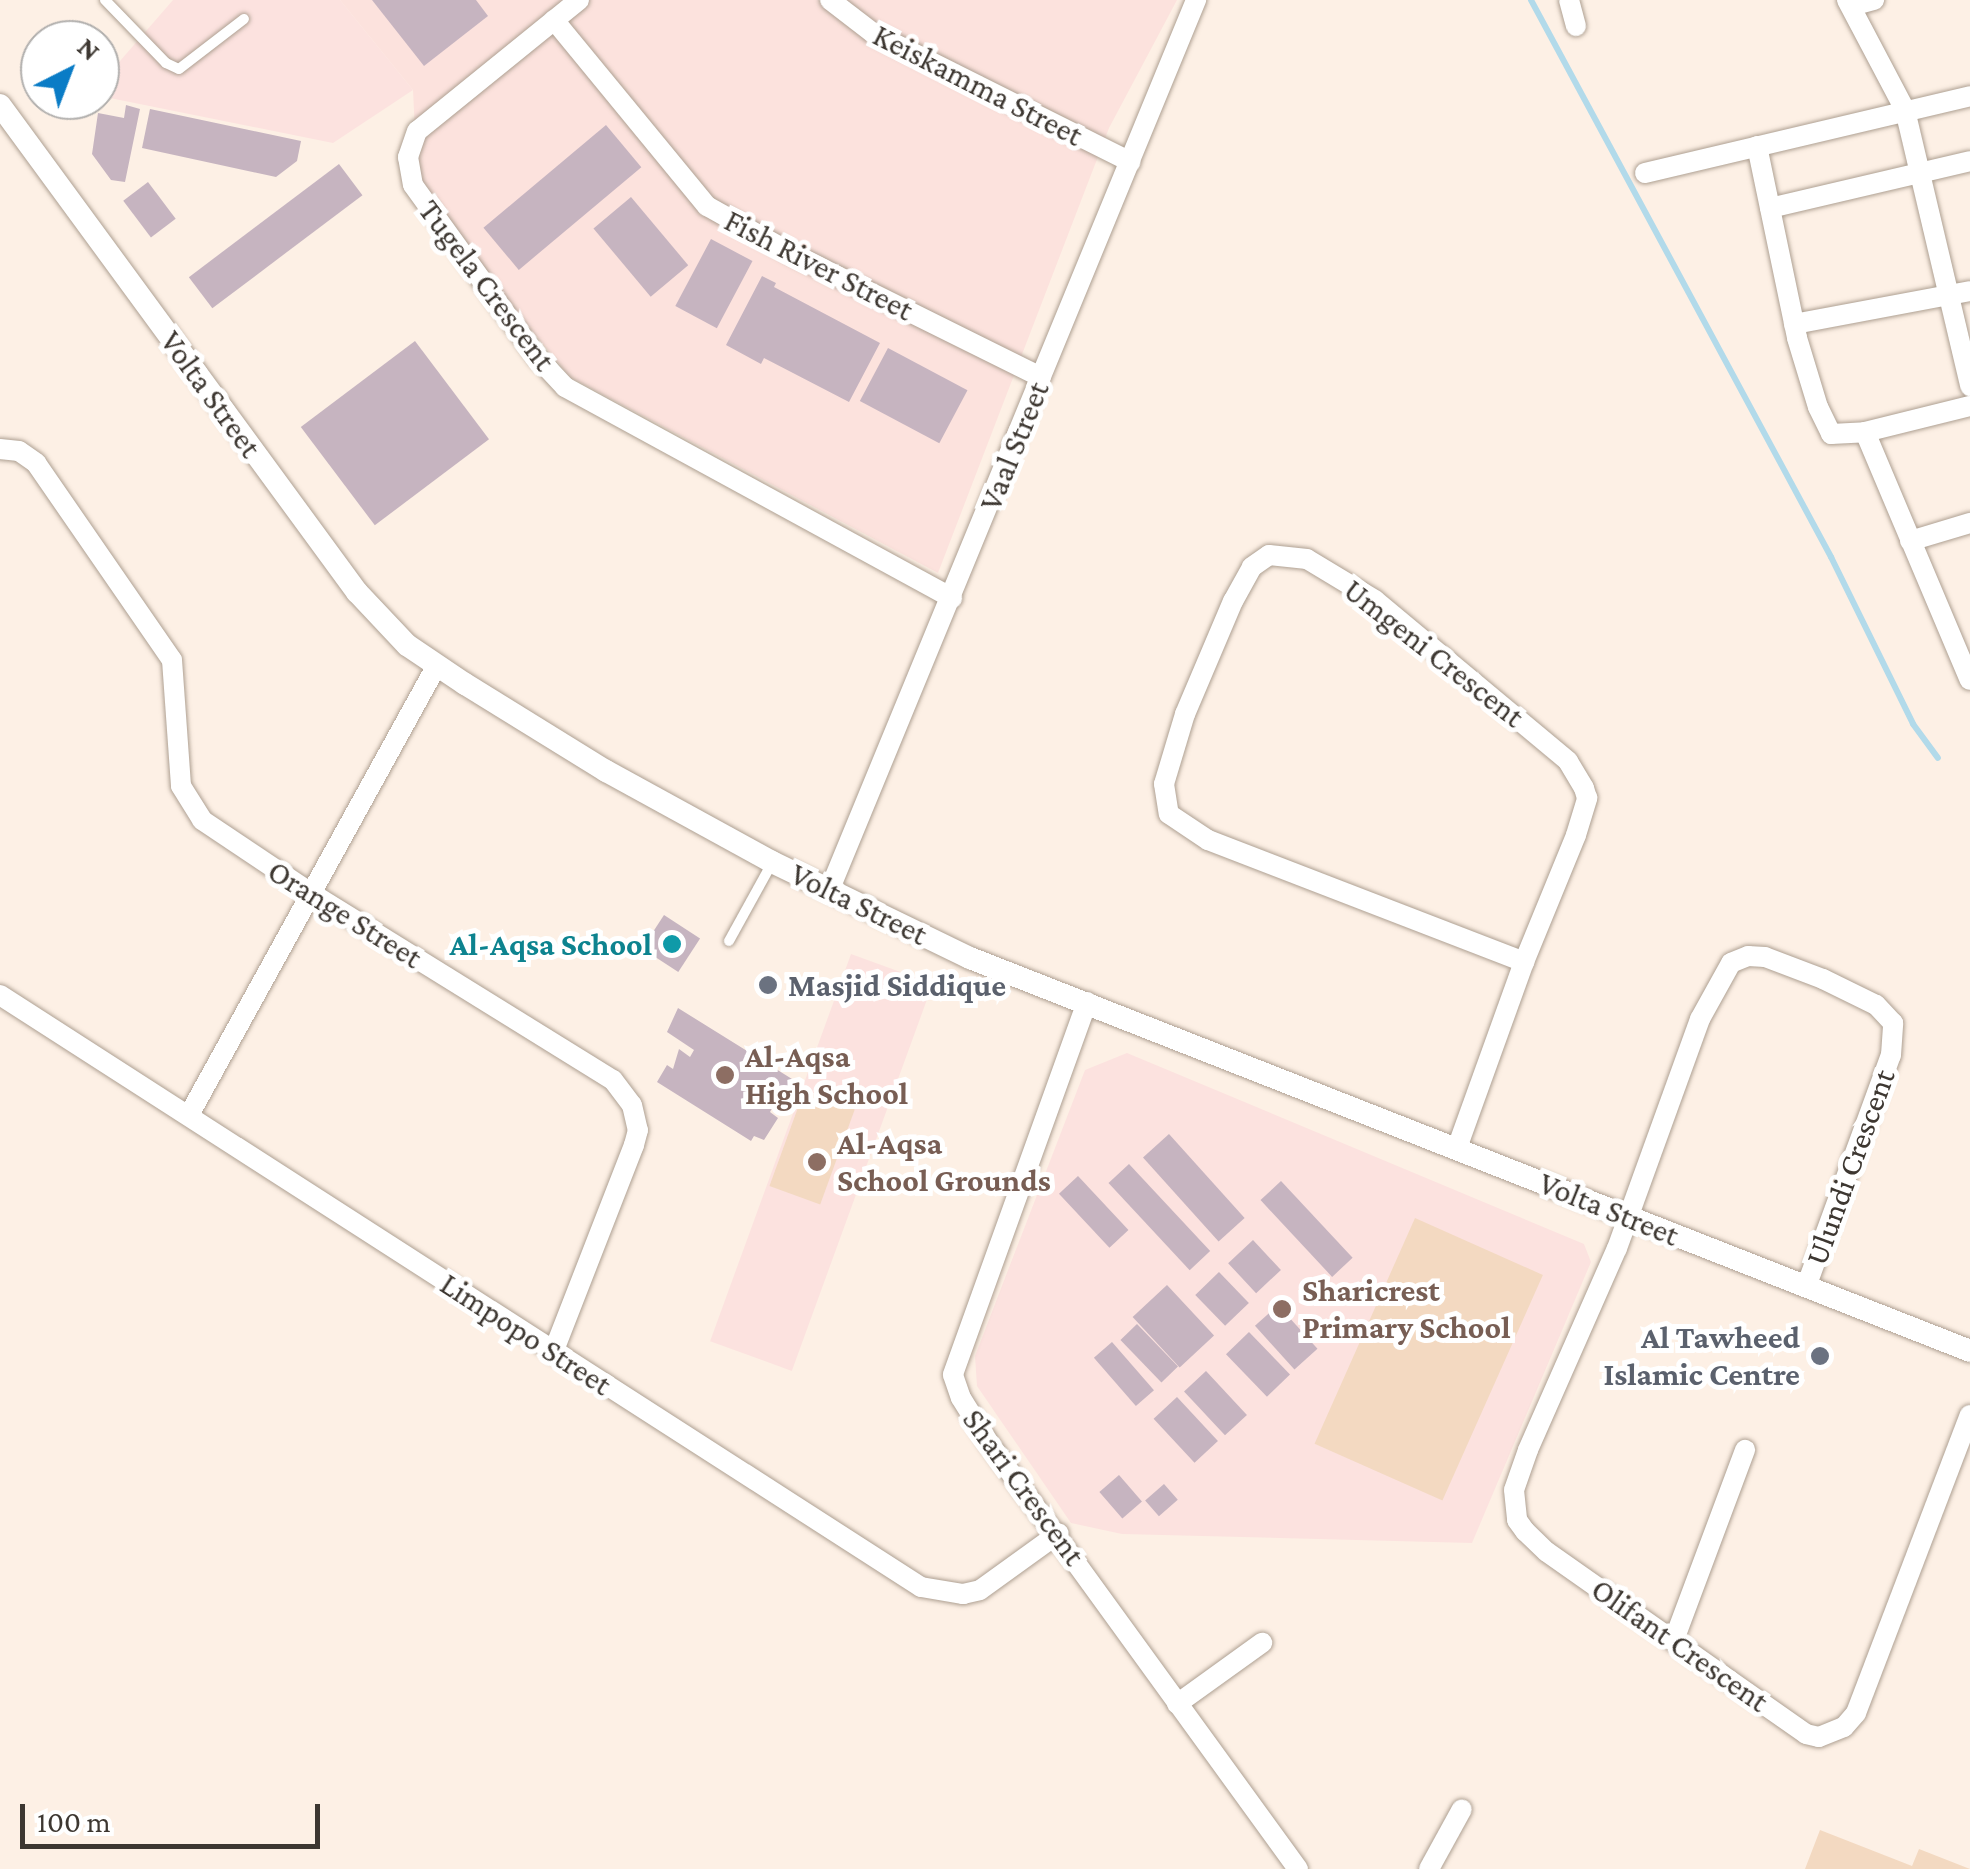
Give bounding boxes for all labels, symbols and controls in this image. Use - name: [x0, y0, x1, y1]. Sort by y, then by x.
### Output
- street label: Keiskamma Street: [867, 16, 1089, 154]
- north arrow: [20, 20, 120, 120]
- text: N: [72, 31, 107, 67]
- street label: Tugela Crescent: [410, 192, 564, 378]
- street label: Fish River Street: [718, 201, 920, 329]
- street label: Volta Street: [152, 323, 270, 465]
- street label: Vaal Street: [971, 376, 1057, 516]
- street label: Umgeni Crescent: [1336, 571, 1532, 735]
- street label: Orange Street: [261, 851, 429, 977]
- street label: Volta Street: [784, 854, 934, 954]
- place label: Al-Aqsa School: [449, 925, 652, 963]
- marker: Al-Aqsa School: [661, 933, 683, 955]
- place label: Masjid Siddique: [788, 966, 1006, 1004]
- marker: Masjid Siddique: [757, 974, 779, 996]
- place label: Al-Aqsa High School: [745, 1038, 908, 1113]
- marker: Al-Aqsa High School: [714, 1064, 736, 1086]
- street label: Ulundi Crescent: [1797, 1064, 1903, 1270]
- place label: Al-Aqsa School Grounds: [837, 1125, 1051, 1200]
- marker: Al-Aqsa School Grounds: [806, 1151, 828, 1173]
- street label: Volta Street: [1533, 1164, 1685, 1254]
- street label: Limpopo Street: [433, 1264, 619, 1404]
- place label: Sharicrest Primary School: [1302, 1272, 1510, 1347]
- marker: Sharicrest Primary School: [1271, 1298, 1293, 1320]
- place label: Al Tawheed Islamic Centre: [1603, 1319, 1800, 1394]
- marker: Al Tawheed Islamic Centre: [1809, 1345, 1831, 1367]
- street label: Shari Crescent: [954, 1401, 1094, 1573]
- street label: Olifant Crescent: [1584, 1570, 1776, 1720]
- scale bar: [25, 1784, 325, 1846]
- text: 100 m: [37, 1805, 111, 1838]

